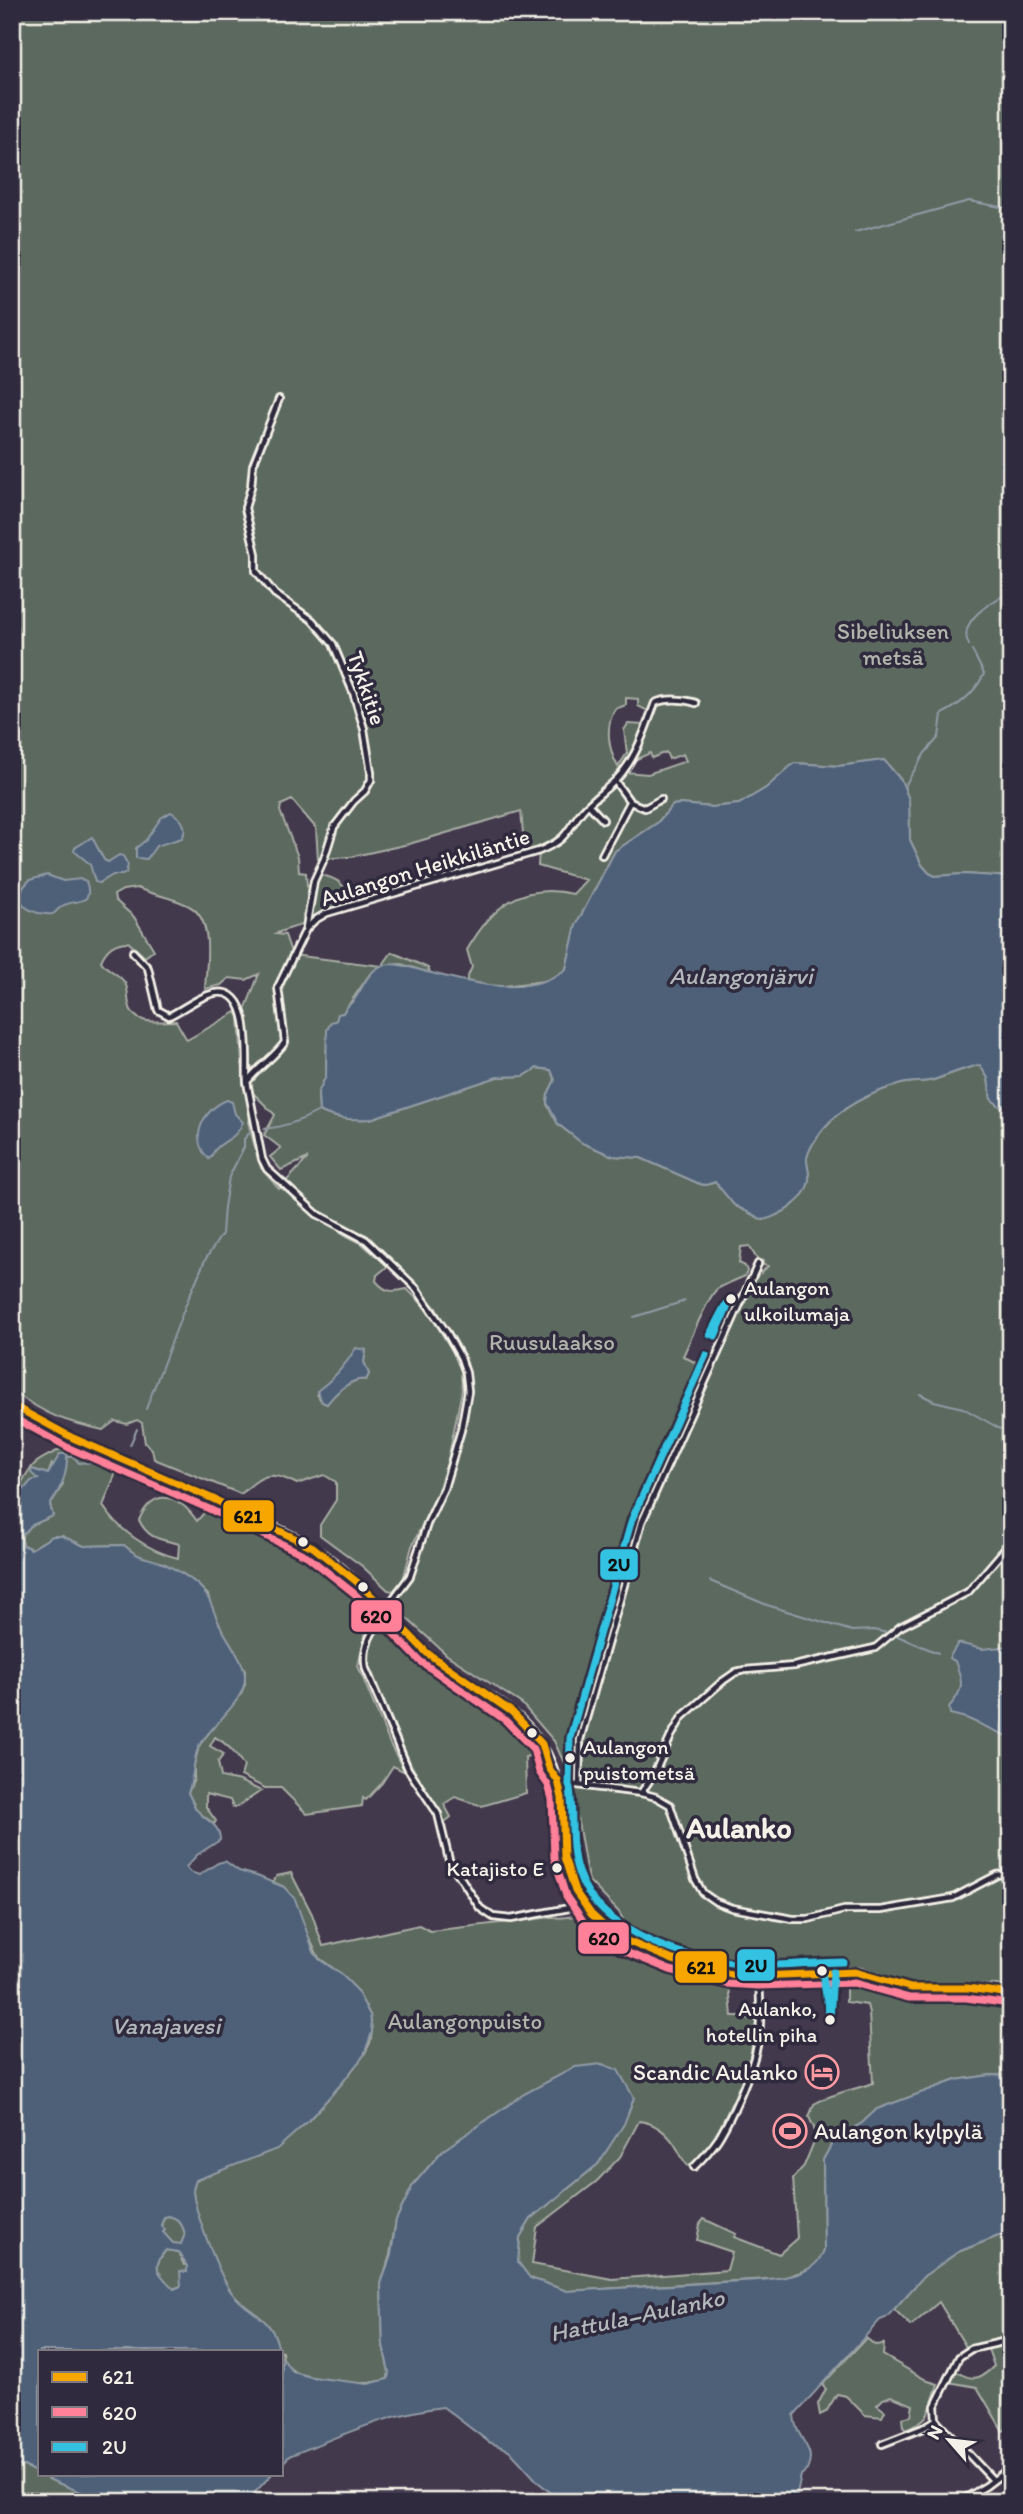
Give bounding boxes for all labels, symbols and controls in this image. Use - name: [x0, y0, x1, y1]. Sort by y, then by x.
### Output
- park label: Sibeliuksen metsä: [837, 617, 949, 671]
- street label: Tykkitie: [341, 647, 393, 729]
- street label: Aulangon Heikkiläntie: [317, 822, 533, 912]
- water label: Aulangonjärvi: [669, 961, 815, 990]
- place label: Aulangon ulkoilumaja: [744, 1275, 850, 1326]
- marker: Aulangon ulkoilumaja: [724, 1292, 738, 1306]
- park label: Ruusulaakso: [489, 1328, 615, 1356]
- line badge: 621: [222, 1499, 275, 1533]
- text: 621: [234, 1505, 263, 1528]
- unlabelled marker: [296, 1535, 310, 1549]
- line badge: 2U: [599, 1548, 639, 1581]
- text: 2U: [608, 1553, 630, 1576]
- unlabelled marker: [356, 1580, 370, 1594]
- line badge: 620: [350, 1599, 403, 1633]
- text: 620: [360, 1605, 392, 1628]
- unlabelled marker: [525, 1726, 539, 1740]
- place label: Aulangon puistometsä: [583, 1734, 695, 1785]
- marker: Aulangon puistometsä: [563, 1751, 577, 1765]
- district label: Aulanko: [685, 1809, 792, 1846]
- place label: Katajisto E: [447, 1856, 544, 1881]
- marker: Katajisto E: [550, 1861, 564, 1875]
- line badge: 620: [577, 1921, 630, 1955]
- text: 620: [588, 1927, 620, 1950]
- line badge: 2U: [736, 1948, 776, 1982]
- line badge: 621: [674, 1950, 728, 1984]
- text: 2U: [745, 1954, 767, 1977]
- text: 621: [687, 1956, 716, 1979]
- unlabelled marker: [815, 1964, 829, 1978]
- place label: Aulanko, hotellin piha: [706, 1996, 817, 2047]
- park label: Aulangonpuisto: [388, 2007, 542, 2035]
- water label: Vanajavesi: [112, 2011, 223, 2040]
- marker: Aulanko, hotellin piha: [823, 2013, 837, 2027]
- hotel icon: Scandic Aulanko: [803, 2053, 841, 2091]
- place label: Scandic Aulanko: [633, 2058, 798, 2086]
- sports icon: Aulangon kylpylä: [771, 2112, 809, 2150]
- place label: Aulangon kylpylä: [814, 2117, 983, 2145]
- water label: Hattula–Aulanko: [547, 2282, 727, 2348]
- legend: [38, 2350, 284, 2476]
- text: 621: [102, 2364, 134, 2389]
- text: 620: [102, 2400, 137, 2425]
- north arrow: [914, 2406, 984, 2476]
- text: N: [921, 2421, 948, 2443]
- text: 2U: [102, 2434, 127, 2459]

